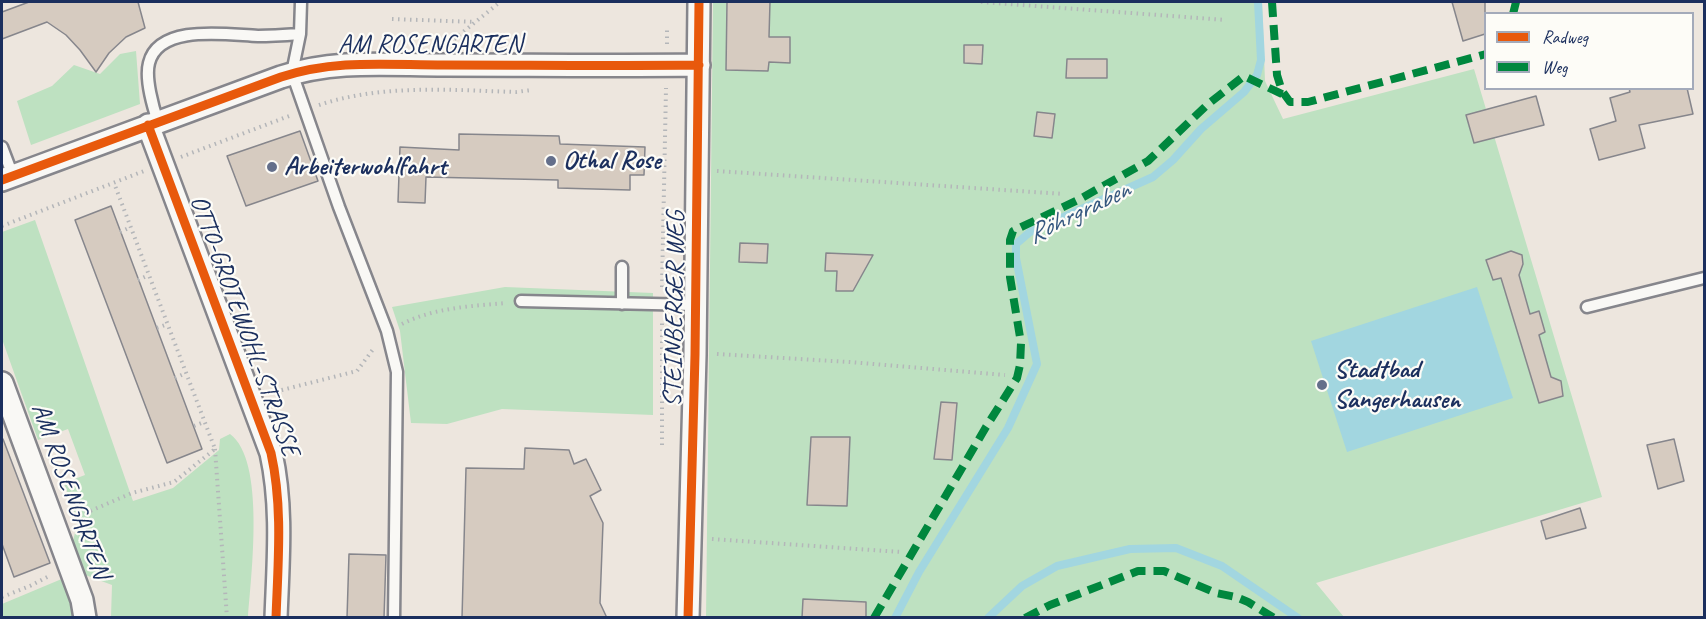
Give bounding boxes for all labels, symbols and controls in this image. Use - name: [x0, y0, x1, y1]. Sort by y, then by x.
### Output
- legend: [1484, 12, 1694, 90]
- text: Radweg: [1542, 26, 1588, 48]
- street label: AM ROSENGARTEN: [338, 29, 522, 61]
- text: Weg: [1542, 56, 1567, 78]
- place label: Othal Rose: [563, 145, 661, 177]
- place label: Arbeiterwohlfahrt: [284, 151, 446, 183]
- marker: Othal Rose: [544, 154, 558, 168]
- marker: Arbeiterwohlfahrt: [265, 160, 279, 174]
- water label: Röhrgraben: [1023, 174, 1135, 252]
- street label: OTTO-GROTEWOHL-STRASSE: [182, 191, 306, 461]
- street label: STEINBERGER WEG: [658, 211, 692, 407]
- place label: Stadtbad Sangerhausen: [1334, 354, 1460, 416]
- marker: Stadtbad Sangerhausen: [1315, 378, 1329, 392]
- street label: AM ROSENGARTEN: [24, 399, 116, 583]

